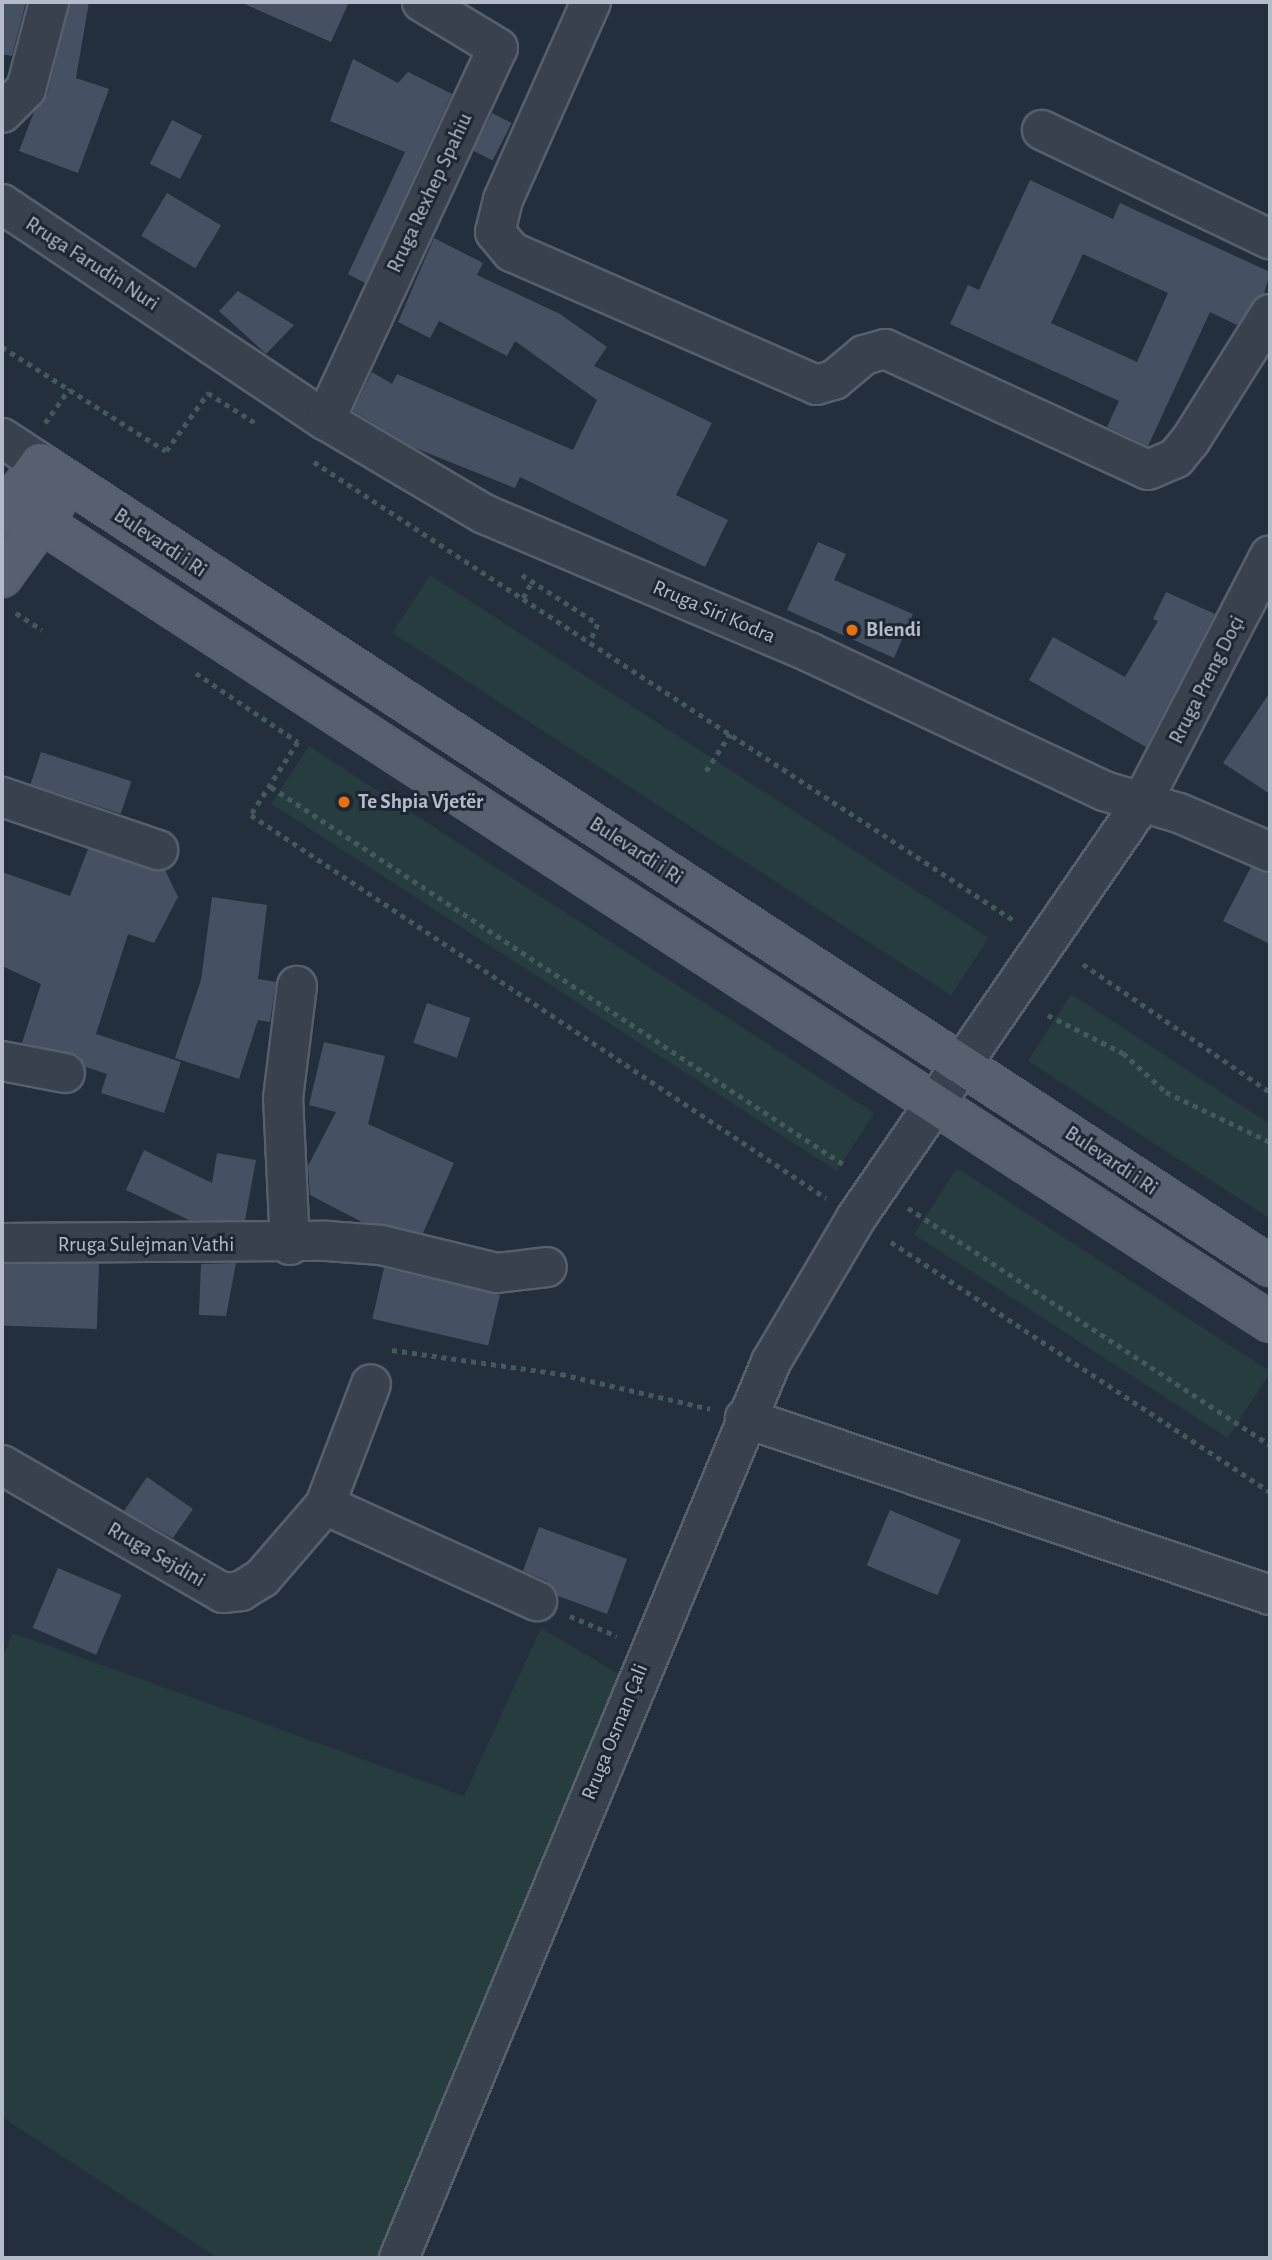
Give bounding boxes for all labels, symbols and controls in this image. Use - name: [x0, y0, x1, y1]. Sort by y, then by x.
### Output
- street label: Rruga Rexhep Spahiu: [382, 109, 478, 277]
- street label: Rruga Farudin Nuri: [21, 211, 163, 317]
- street label: Bulevardi i Ri: [109, 503, 211, 583]
- street label: Rruga Siri Kodra: [649, 575, 779, 649]
- street label: Rruga Preng Doçi: [1164, 612, 1250, 748]
- place label: Blendi: [866, 617, 921, 643]
- marker: Blendi: [844, 622, 860, 638]
- place label: Te Shpia Vjetër: [358, 789, 483, 815]
- marker: Te Shpia Vjetër: [336, 794, 352, 810]
- street label: Bulevardi i Ri: [585, 811, 687, 891]
- street label: Bulevardi i Ri: [1060, 1121, 1162, 1201]
- street label: Rruga Sulejman Vathi: [58, 1232, 234, 1258]
- street label: Rruga Sejdini: [103, 1517, 209, 1593]
- street label: Rruga Osman Çali: [576, 1660, 654, 1804]

